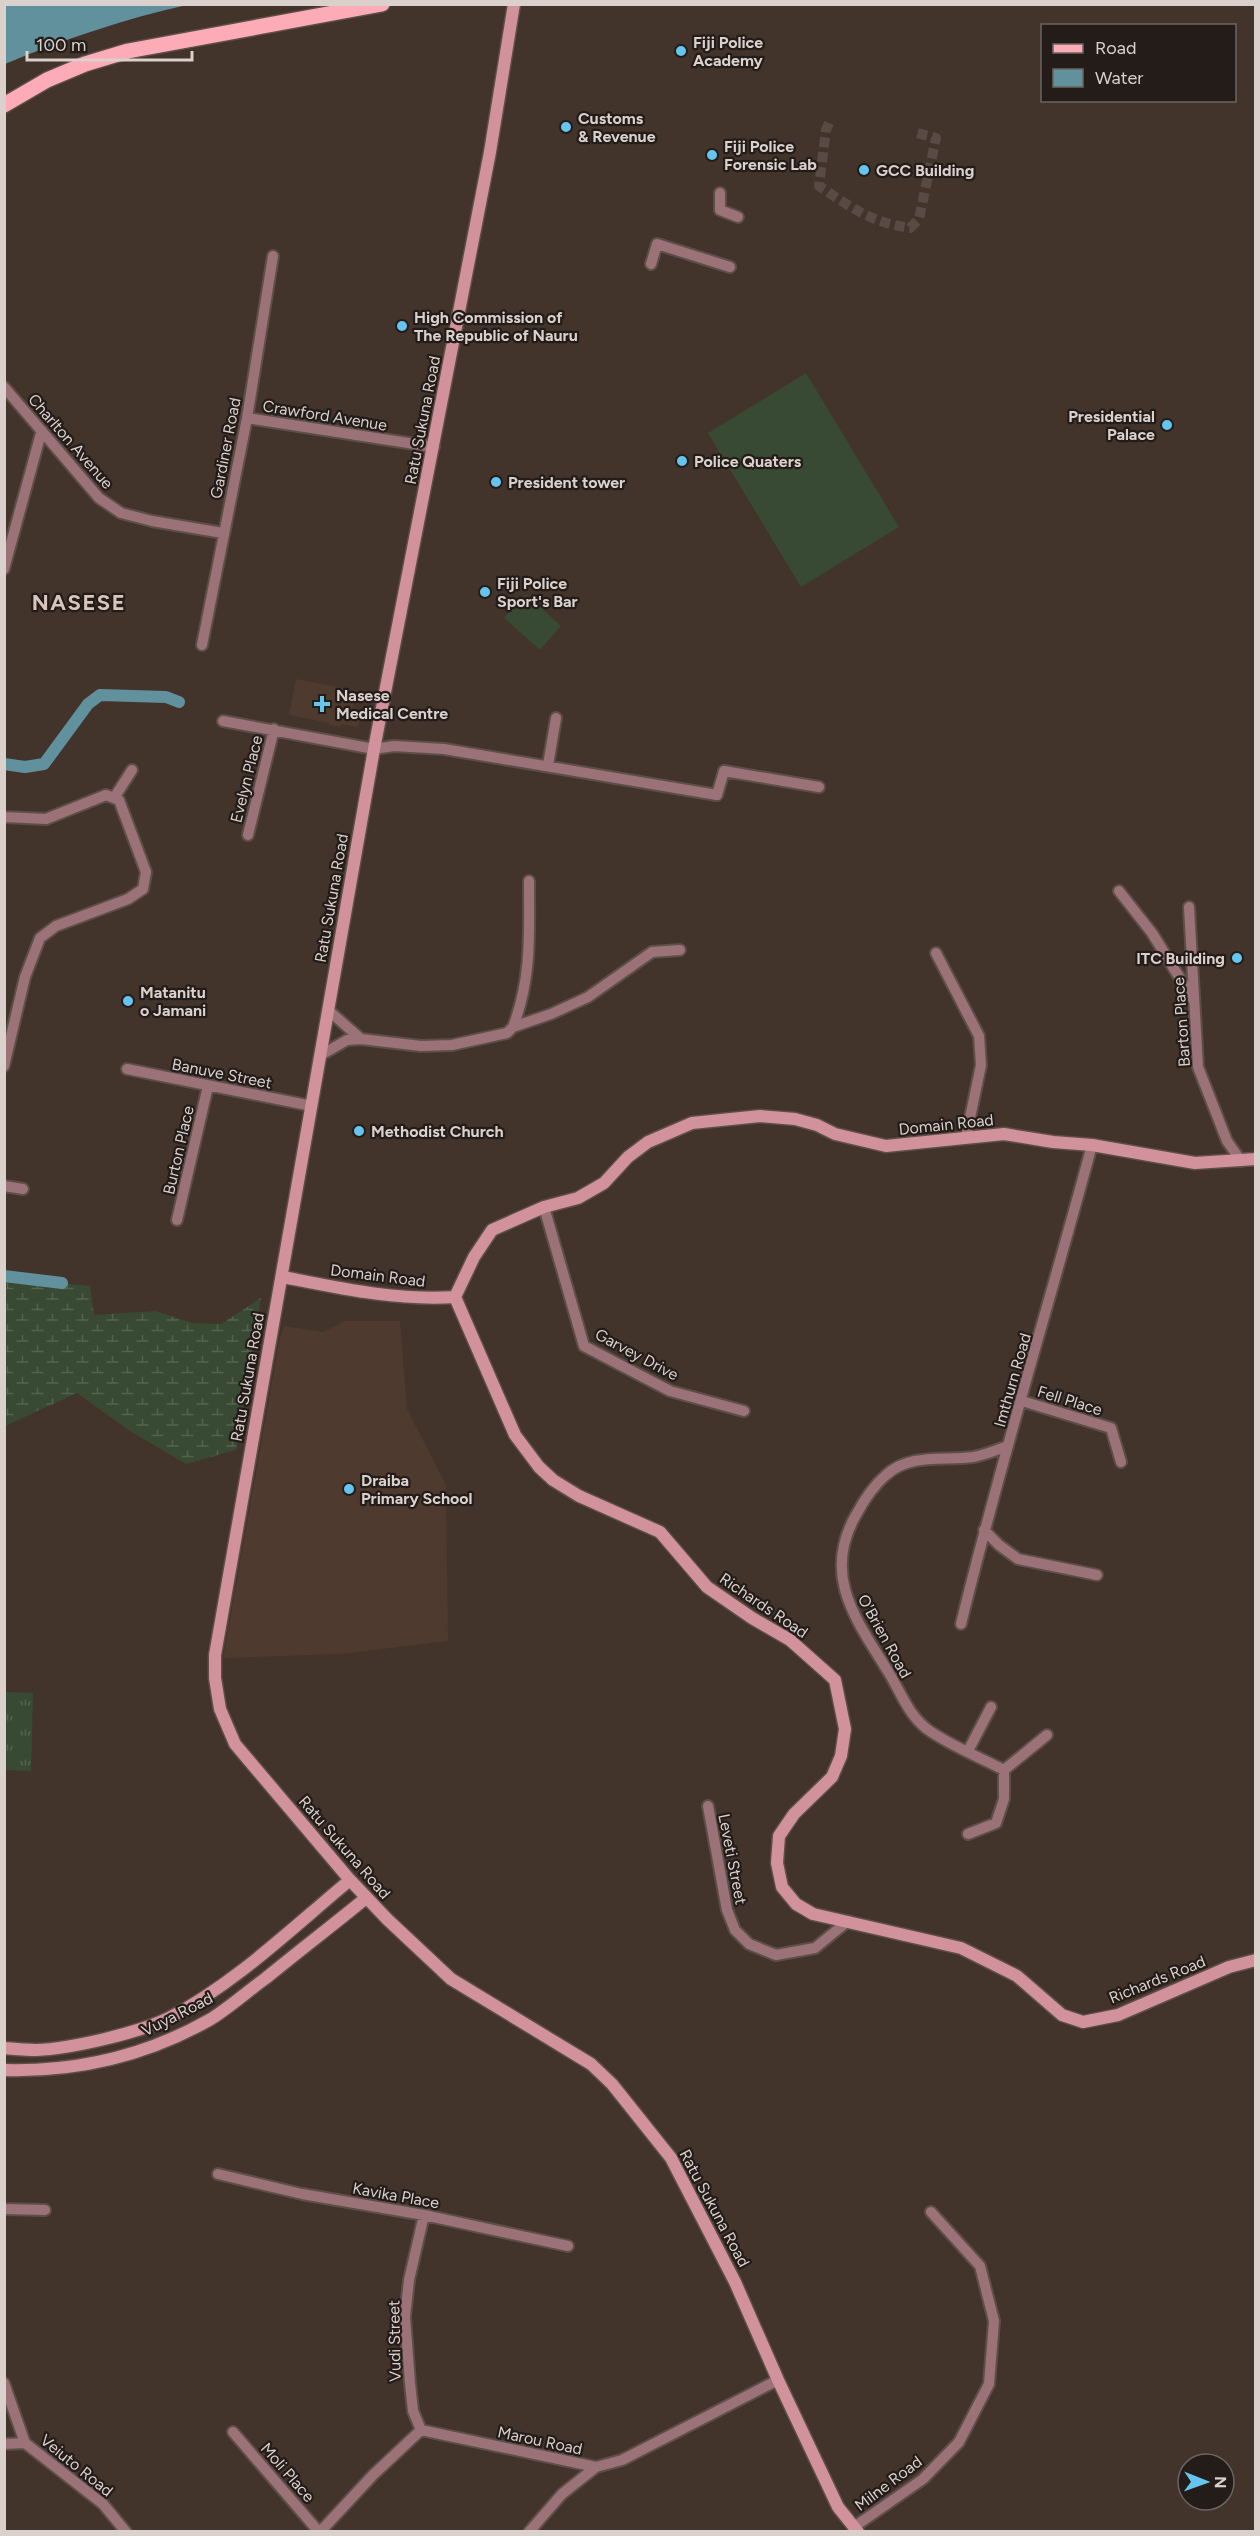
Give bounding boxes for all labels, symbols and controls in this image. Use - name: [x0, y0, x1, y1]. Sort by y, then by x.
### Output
- scale bar: [27, 24, 192, 62]
- legend: [1041, 24, 1236, 102]
- place label: Fiji Police Academy: [693, 33, 764, 70]
- text: 100 m: [36, 34, 86, 56]
- text: Road: [1095, 37, 1136, 59]
- marker: Fiji Police Academy: [674, 44, 688, 58]
- text: Water: [1095, 67, 1143, 89]
- place label: Customs & Revenue: [578, 109, 656, 146]
- marker: Customs & Revenue: [559, 120, 573, 134]
- place label: Fiji Police Forensic Lab: [724, 137, 817, 174]
- marker: Fiji Police Forensic Lab: [705, 148, 719, 162]
- place label: GCC Building: [876, 161, 974, 180]
- marker: GCC Building: [857, 163, 871, 177]
- place label: High Commission of The Republic of Nauru: [414, 308, 578, 345]
- marker: High Commission of The Republic of Nauru: [395, 319, 409, 333]
- street label: Ratu Sukuna Road: [401, 354, 444, 486]
- street label: Charlton Avenue: [24, 390, 117, 493]
- street label: Gardiner Road: [206, 396, 245, 500]
- street label: Crawford Avenue: [261, 396, 389, 435]
- place label: Presidential Palace: [1068, 407, 1155, 444]
- marker: Presidential Palace: [1160, 418, 1174, 432]
- place label: Police Quaters: [694, 452, 802, 471]
- marker: Police Quaters: [675, 454, 689, 468]
- place label: President tower: [508, 473, 625, 492]
- marker: President tower: [489, 475, 503, 489]
- place label: Fiji Police Sport's Bar: [497, 574, 578, 611]
- marker: Fiji Police Sport's Bar: [478, 585, 492, 599]
- district label: NASESE: [32, 589, 126, 616]
- place label: Nasese Medical Centre: [336, 686, 448, 723]
- marker: Nasese Medical Centre: [313, 695, 331, 713]
- street label: Evelyn Place: [226, 733, 267, 825]
- street label: Ratu Sukuna Road: [311, 832, 352, 964]
- place label: ITC Building: [1136, 949, 1225, 968]
- marker: ITC Building: [1230, 951, 1244, 965]
- street label: Barton Place: [1169, 976, 1194, 1067]
- place label: Matanitu o Jamani: [140, 983, 206, 1020]
- marker: Matanitu o Jamani: [121, 994, 135, 1008]
- street label: Banuve Street: [170, 1054, 273, 1092]
- street label: Burton Place: [159, 1104, 198, 1196]
- street label: Domain Road: [898, 1110, 995, 1139]
- place label: Methodist Church: [371, 1122, 504, 1141]
- marker: Methodist Church: [352, 1124, 366, 1138]
- street label: Domain Road: [329, 1260, 426, 1291]
- street label: Ratu Sukuna Road: [227, 1311, 268, 1443]
- street label: Garvey Drive: [592, 1325, 682, 1384]
- street label: Imthurn Road: [990, 1331, 1035, 1429]
- street label: Fell Place: [1035, 1382, 1105, 1419]
- place label: Draiba Primary School: [361, 1471, 473, 1508]
- marker: Draiba Primary School: [342, 1482, 356, 1496]
- street label: Richards Road: [716, 1569, 812, 1642]
- street label: O'Brien Road: [854, 1591, 915, 1682]
- street label: Ratu Sukuna Road: [295, 1792, 395, 1903]
- street label: Leveti Street: [714, 1812, 751, 1906]
- street label: Richards Road: [1106, 1951, 1208, 2007]
- street label: Vuya Road: [139, 1988, 216, 2040]
- street label: Ratu Sukuna Road: [676, 2146, 754, 2270]
- street label: Kavika Place: [351, 2179, 441, 2213]
- street label: Vudi Street: [384, 2300, 405, 2382]
- street label: Marou Road: [496, 2422, 584, 2459]
- street label: Veiuto Road: [37, 2430, 117, 2500]
- street label: Moli Place: [257, 2439, 319, 2506]
- street label: Milne Road: [851, 2452, 926, 2515]
- north arrow: [1176, 2452, 1236, 2512]
- text: N: [1211, 2476, 1230, 2489]

